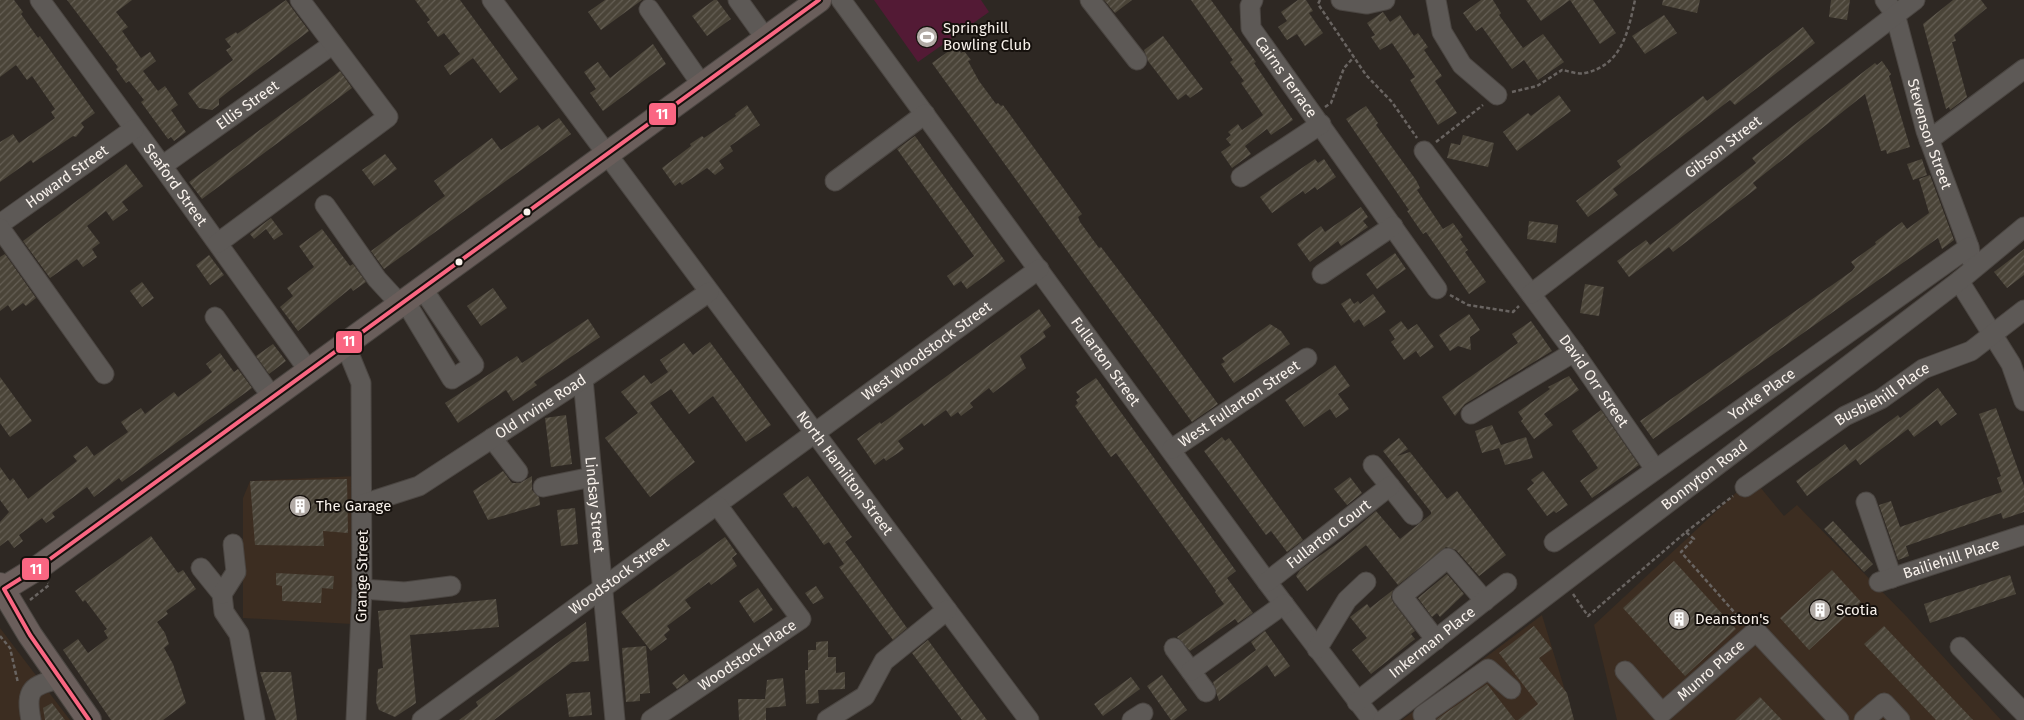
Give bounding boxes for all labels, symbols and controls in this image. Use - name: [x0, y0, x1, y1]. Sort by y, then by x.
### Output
- place label: Springhill Bowling Club: [943, 19, 1031, 54]
- sports icon: Springhill Bowling Club: [915, 25, 939, 49]
- street label: Cairns Terrace: [1251, 33, 1321, 121]
- street label: Ellis Street: [213, 76, 283, 133]
- street label: Stevenson Street: [1904, 77, 1956, 192]
- line badge: 11: [648, 102, 677, 126]
- text: 11: [656, 106, 668, 123]
- street label: Gibson Street: [1681, 111, 1766, 182]
- street label: Seaford Street: [140, 140, 211, 230]
- street label: Howard Street: [22, 141, 112, 212]
- unlabelled marker: [522, 207, 532, 217]
- unlabelled marker: [454, 257, 464, 267]
- street label: West Woodstock Street: [858, 297, 995, 405]
- street label: Fullarton Street: [1067, 314, 1144, 410]
- line badge: 11: [335, 330, 363, 354]
- street label: David Orr Street: [1555, 331, 1633, 431]
- text: 11: [343, 333, 355, 350]
- street label: West Fullarton Street: [1175, 356, 1304, 451]
- street label: Busbiehill Place: [1831, 358, 1932, 430]
- street label: Yorke Place: [1725, 364, 1799, 424]
- street label: Old Irvine Road: [492, 370, 590, 443]
- street label: North Hamilton Street: [793, 407, 897, 539]
- street label: Bonnyton Road: [1657, 436, 1751, 514]
- street label: Lindsay Street: [581, 456, 608, 554]
- building icon: The Garage: [288, 494, 312, 518]
- street label: Fullarton Court: [1283, 495, 1375, 572]
- place label: The Garage: [316, 497, 391, 515]
- street label: Grange Street: [352, 529, 372, 622]
- street label: Woodstock Street: [566, 533, 673, 618]
- street label: Bailiehill Place: [1901, 535, 2002, 583]
- line badge: 11: [21, 557, 50, 581]
- text: 11: [30, 561, 42, 578]
- building icon: Scotia: [1808, 598, 1832, 622]
- place label: Scotia: [1836, 601, 1878, 619]
- street label: Inkerman Place: [1386, 603, 1479, 682]
- building icon: Deanston's: [1667, 607, 1691, 631]
- place label: Deanston's: [1695, 610, 1769, 628]
- street label: Woodstock Place: [695, 616, 800, 695]
- street label: Munro Place: [1674, 636, 1748, 704]

